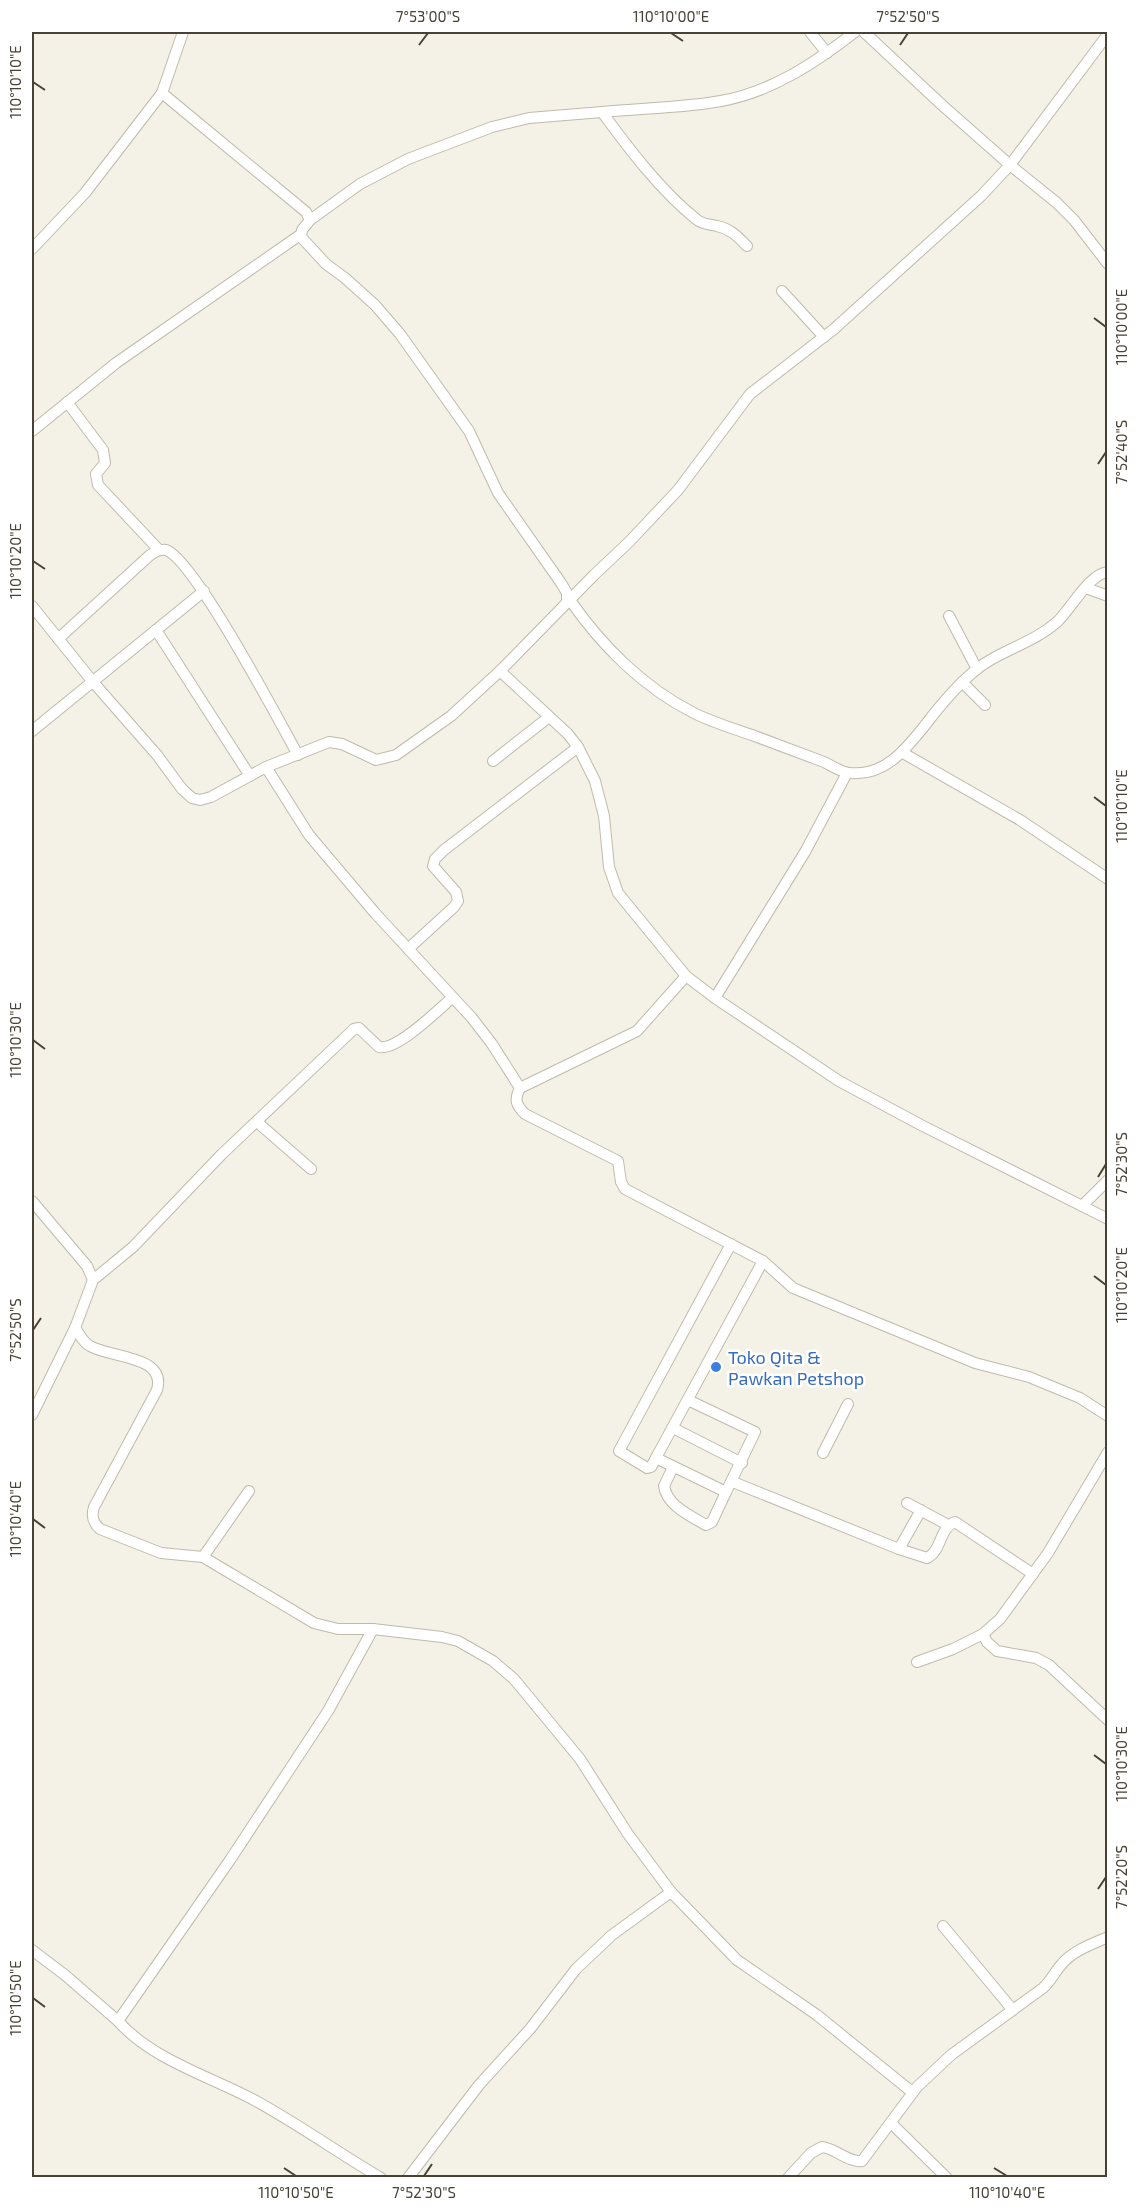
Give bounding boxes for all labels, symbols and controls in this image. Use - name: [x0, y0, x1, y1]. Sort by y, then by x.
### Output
- text: 7°53'00"S: [396, 7, 460, 25]
- text: 110°10'00"E: [633, 7, 709, 25]
- text: 7°52'50"S: [876, 7, 940, 25]
- text: 110°10'10"E: [6, 45, 24, 119]
- text: 110°10'00"E: [1112, 289, 1130, 365]
- text: 7°52'40"S: [1112, 420, 1130, 484]
- text: 110°10'20"E: [6, 523, 24, 599]
- text: 110°10'10"E: [1112, 769, 1130, 843]
- text: 110°10'30"E: [6, 1002, 24, 1078]
- text: 7°52'30"S: [1112, 1132, 1130, 1196]
- text: 110°10'20"E: [1112, 1247, 1130, 1323]
- text: 7°52'50"S: [6, 1298, 24, 1362]
- place label: Toko Qita & Pawkan Petshop: [728, 1346, 864, 1389]
- marker: Toko Qita & Pawkan Petshop: [709, 1360, 723, 1374]
- text: 110°10'40"E: [6, 1481, 24, 1557]
- text: 110°10'30"E: [1112, 1726, 1130, 1802]
- text: 7°52'20"S: [1112, 1845, 1130, 1909]
- text: 110°10'50"E: [6, 1960, 24, 2036]
- text: 110°10'50"E: [258, 2183, 334, 2201]
- text: 7°52'30"S: [392, 2183, 456, 2201]
- text: 110°10'40"E: [969, 2183, 1045, 2201]

